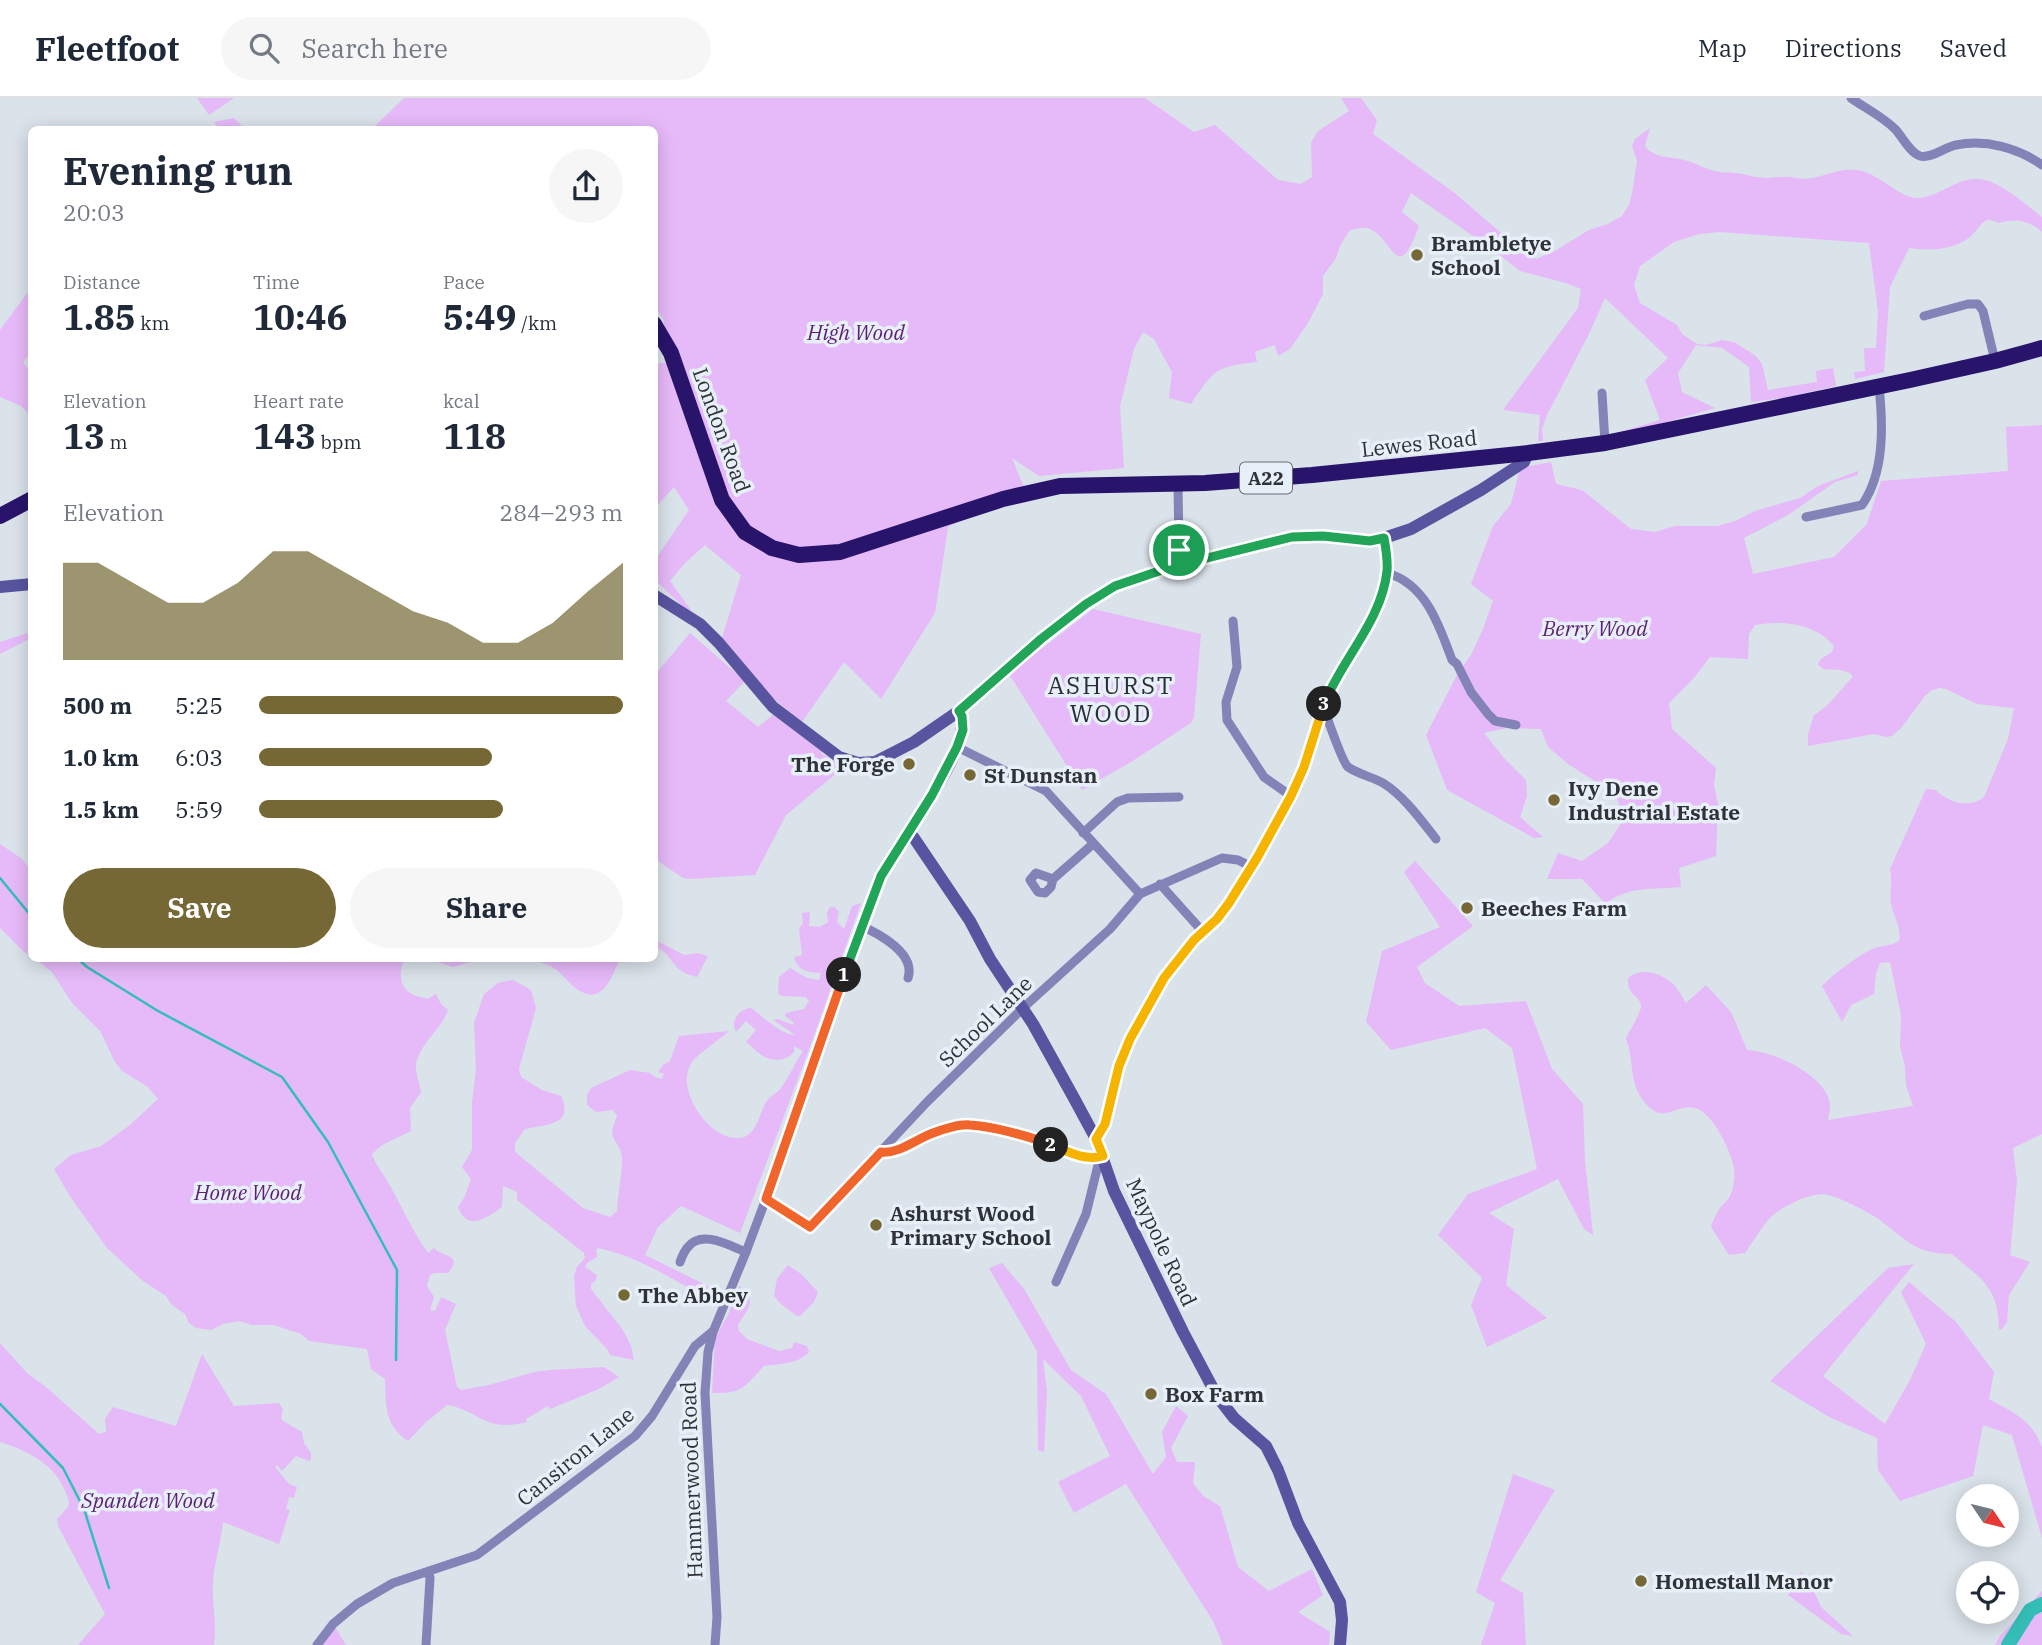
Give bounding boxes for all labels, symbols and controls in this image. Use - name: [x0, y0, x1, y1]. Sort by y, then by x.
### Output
- search box: [221, 17, 711, 80]
- text: Fleetfoot: [35, 27, 179, 70]
- icon: search: [245, 29, 283, 67]
- text: Search here: [301, 31, 448, 65]
- text: Map: [1698, 32, 1747, 64]
- text: Directions: [1785, 32, 1902, 64]
- text: Saved: [1940, 32, 2007, 64]
- text: Evening run: [63, 146, 293, 195]
- button: share: [549, 149, 623, 223]
- text: 20:03: [63, 197, 125, 227]
- place label: Brambletye School: [1431, 229, 1552, 281]
- marker: Brambletye School: [1409, 247, 1425, 263]
- text: Distance: [63, 270, 141, 294]
- text: Time: [253, 270, 300, 294]
- text: Pace: [443, 270, 485, 294]
- text: 1.85: [63, 294, 136, 340]
- text: 10:46: [253, 294, 348, 340]
- text: 5:49: [443, 294, 517, 340]
- text: km: [136, 311, 170, 335]
- text: /km: [517, 311, 557, 335]
- park label: High Wood: [806, 318, 905, 346]
- street label: London Road: [686, 364, 758, 496]
- text: Elevation: [63, 389, 147, 413]
- text: Heart rate: [253, 389, 344, 413]
- text: kcal: [443, 389, 480, 413]
- text: 13: [63, 413, 105, 459]
- text: 143: [253, 413, 316, 459]
- text: 118: [443, 413, 506, 459]
- street label: Lewes Road: [1360, 423, 1479, 463]
- text: m: [105, 430, 128, 454]
- text: bpm: [316, 430, 362, 454]
- road number: A22: [1240, 462, 1292, 494]
- text: Elevation: [63, 497, 164, 527]
- text: 284–293 m: [499, 497, 623, 527]
- pin: [1149, 520, 1209, 580]
- icon: arrive: [1160, 531, 1198, 569]
- park label: Berry Wood: [1541, 614, 1648, 642]
- district label: ASHURST WOOD: [1048, 669, 1174, 729]
- pin: 3: [1306, 686, 1342, 722]
- text: 500 m: [63, 690, 132, 720]
- text: 5:25: [175, 690, 223, 720]
- text: 3: [1318, 691, 1329, 715]
- text: 1.0 km: [63, 742, 139, 772]
- text: 6:03: [175, 742, 223, 772]
- place label: The Forge: [791, 750, 895, 778]
- marker: The Forge: [901, 756, 917, 772]
- place label: St Dunstan: [984, 761, 1098, 789]
- marker: St Dunstan: [962, 767, 978, 783]
- place label: Ivy Dene Industrial Estate: [1568, 774, 1740, 826]
- marker: Ivy Dene Industrial Estate: [1546, 792, 1562, 808]
- text: 1.5 km: [63, 794, 139, 824]
- text: 5:59: [175, 794, 223, 824]
- button: Save: [63, 868, 336, 948]
- button: Share: [350, 868, 623, 948]
- place label: Beeches Farm: [1481, 894, 1627, 922]
- marker: Beeches Farm: [1459, 900, 1475, 916]
- pin: 1: [826, 958, 862, 992]
- text: 1: [838, 962, 849, 986]
- street label: School Lane: [932, 969, 1038, 1073]
- pin: 2: [1034, 1128, 1068, 1162]
- text: 2: [1045, 1132, 1056, 1156]
- street label: Maypole Road: [1120, 1173, 1204, 1311]
- park label: Home Wood: [193, 1178, 302, 1206]
- place label: Ashurst Wood Primary School: [890, 1199, 1051, 1251]
- marker: Ashurst Wood Primary School: [868, 1217, 884, 1233]
- place label: The Abbey: [638, 1281, 748, 1309]
- marker: The Abbey: [616, 1287, 632, 1303]
- place label: Box Farm: [1165, 1380, 1264, 1408]
- street label: Hammerwood Road: [674, 1381, 708, 1579]
- marker: Box Farm: [1143, 1386, 1159, 1402]
- street label: Cansiron Lane: [511, 1400, 639, 1512]
- north arrow: [1956, 1484, 2020, 1547]
- map controls: [1956, 1484, 2019, 1624]
- park label: Spanden Wood: [80, 1486, 215, 1514]
- button: locate: [1956, 1561, 2019, 1624]
- place label: Homestall Manor: [1655, 1567, 1833, 1595]
- marker: Homestall Manor: [1633, 1573, 1649, 1589]

